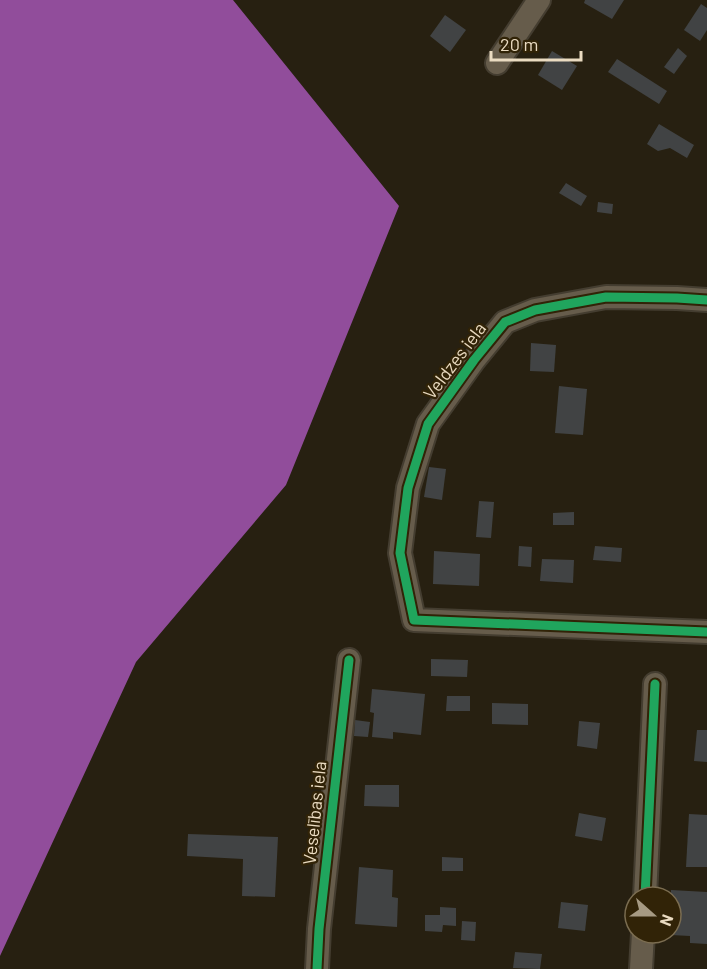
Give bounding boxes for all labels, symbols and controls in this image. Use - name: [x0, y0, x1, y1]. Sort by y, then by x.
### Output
- scale bar: [491, 24, 581, 62]
- text: 20 m: [500, 33, 538, 55]
- street label: Veldzes iela: [418, 318, 490, 403]
- street label: Veselības iela: [298, 760, 330, 866]
- north arrow: [623, 885, 683, 945]
- text: N: [657, 912, 678, 929]

